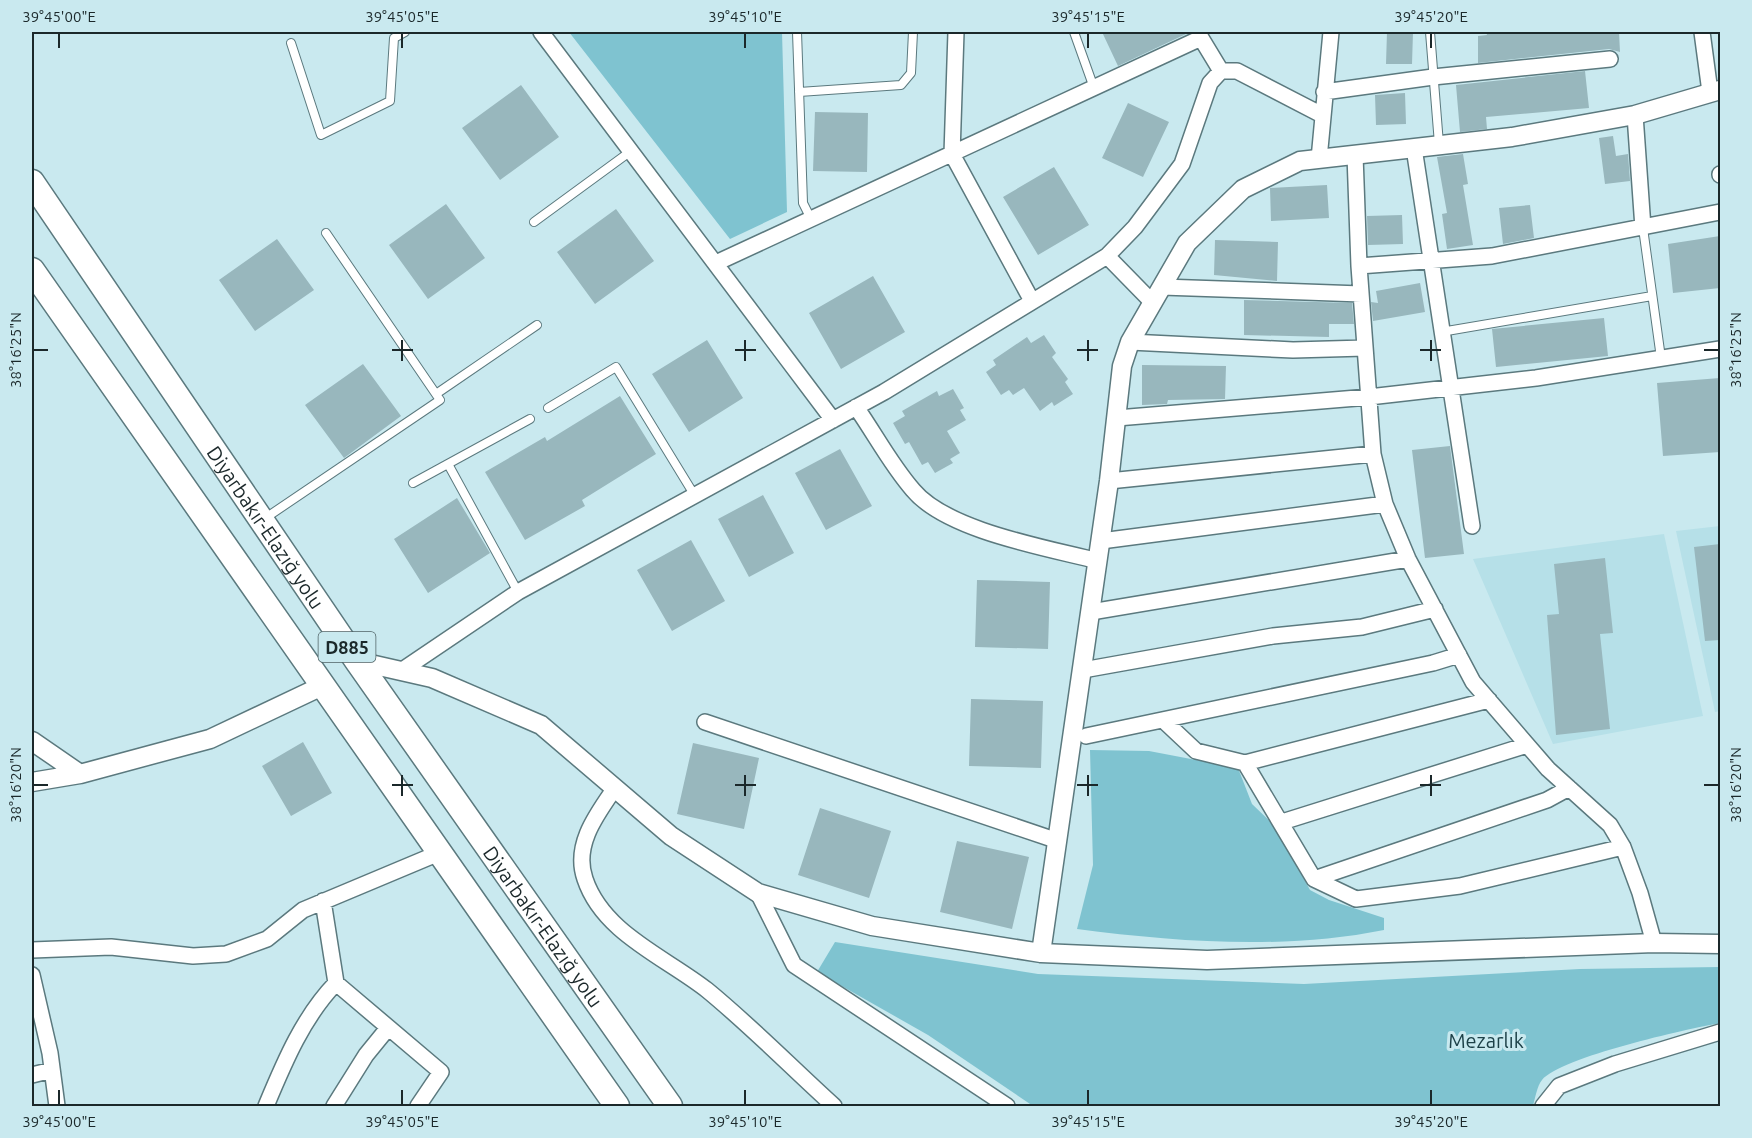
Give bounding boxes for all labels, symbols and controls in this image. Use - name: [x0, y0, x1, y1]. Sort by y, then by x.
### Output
- text: 39°45'00"E: [22, 8, 96, 25]
- text: 39°45'05"E: [365, 8, 439, 25]
- text: 39°45'10"E: [708, 8, 782, 25]
- text: 39°45'15"E: [1051, 8, 1125, 25]
- text: 39°45'20"E: [1394, 8, 1468, 25]
- text: 38°16'25"N: [7, 312, 24, 388]
- text: 38°16'25"N: [1727, 312, 1744, 388]
- street label: Diyarbakır-Elazığ yolu: [203, 441, 329, 613]
- road number: D885: [318, 632, 376, 662]
- text: 38°16'20"N: [7, 747, 24, 823]
- text: 38°16'20"N: [1727, 747, 1744, 823]
- street label: Diyarbakır-Elazığ yolu: [479, 841, 608, 1011]
- park label: Mezarlık: [1448, 1029, 1524, 1052]
- text: 39°45'00"E: [22, 1113, 96, 1130]
- text: 39°45'05"E: [365, 1113, 439, 1130]
- text: 39°45'10"E: [708, 1113, 782, 1130]
- text: 39°45'15"E: [1051, 1113, 1125, 1130]
- text: 39°45'20"E: [1394, 1113, 1468, 1130]

